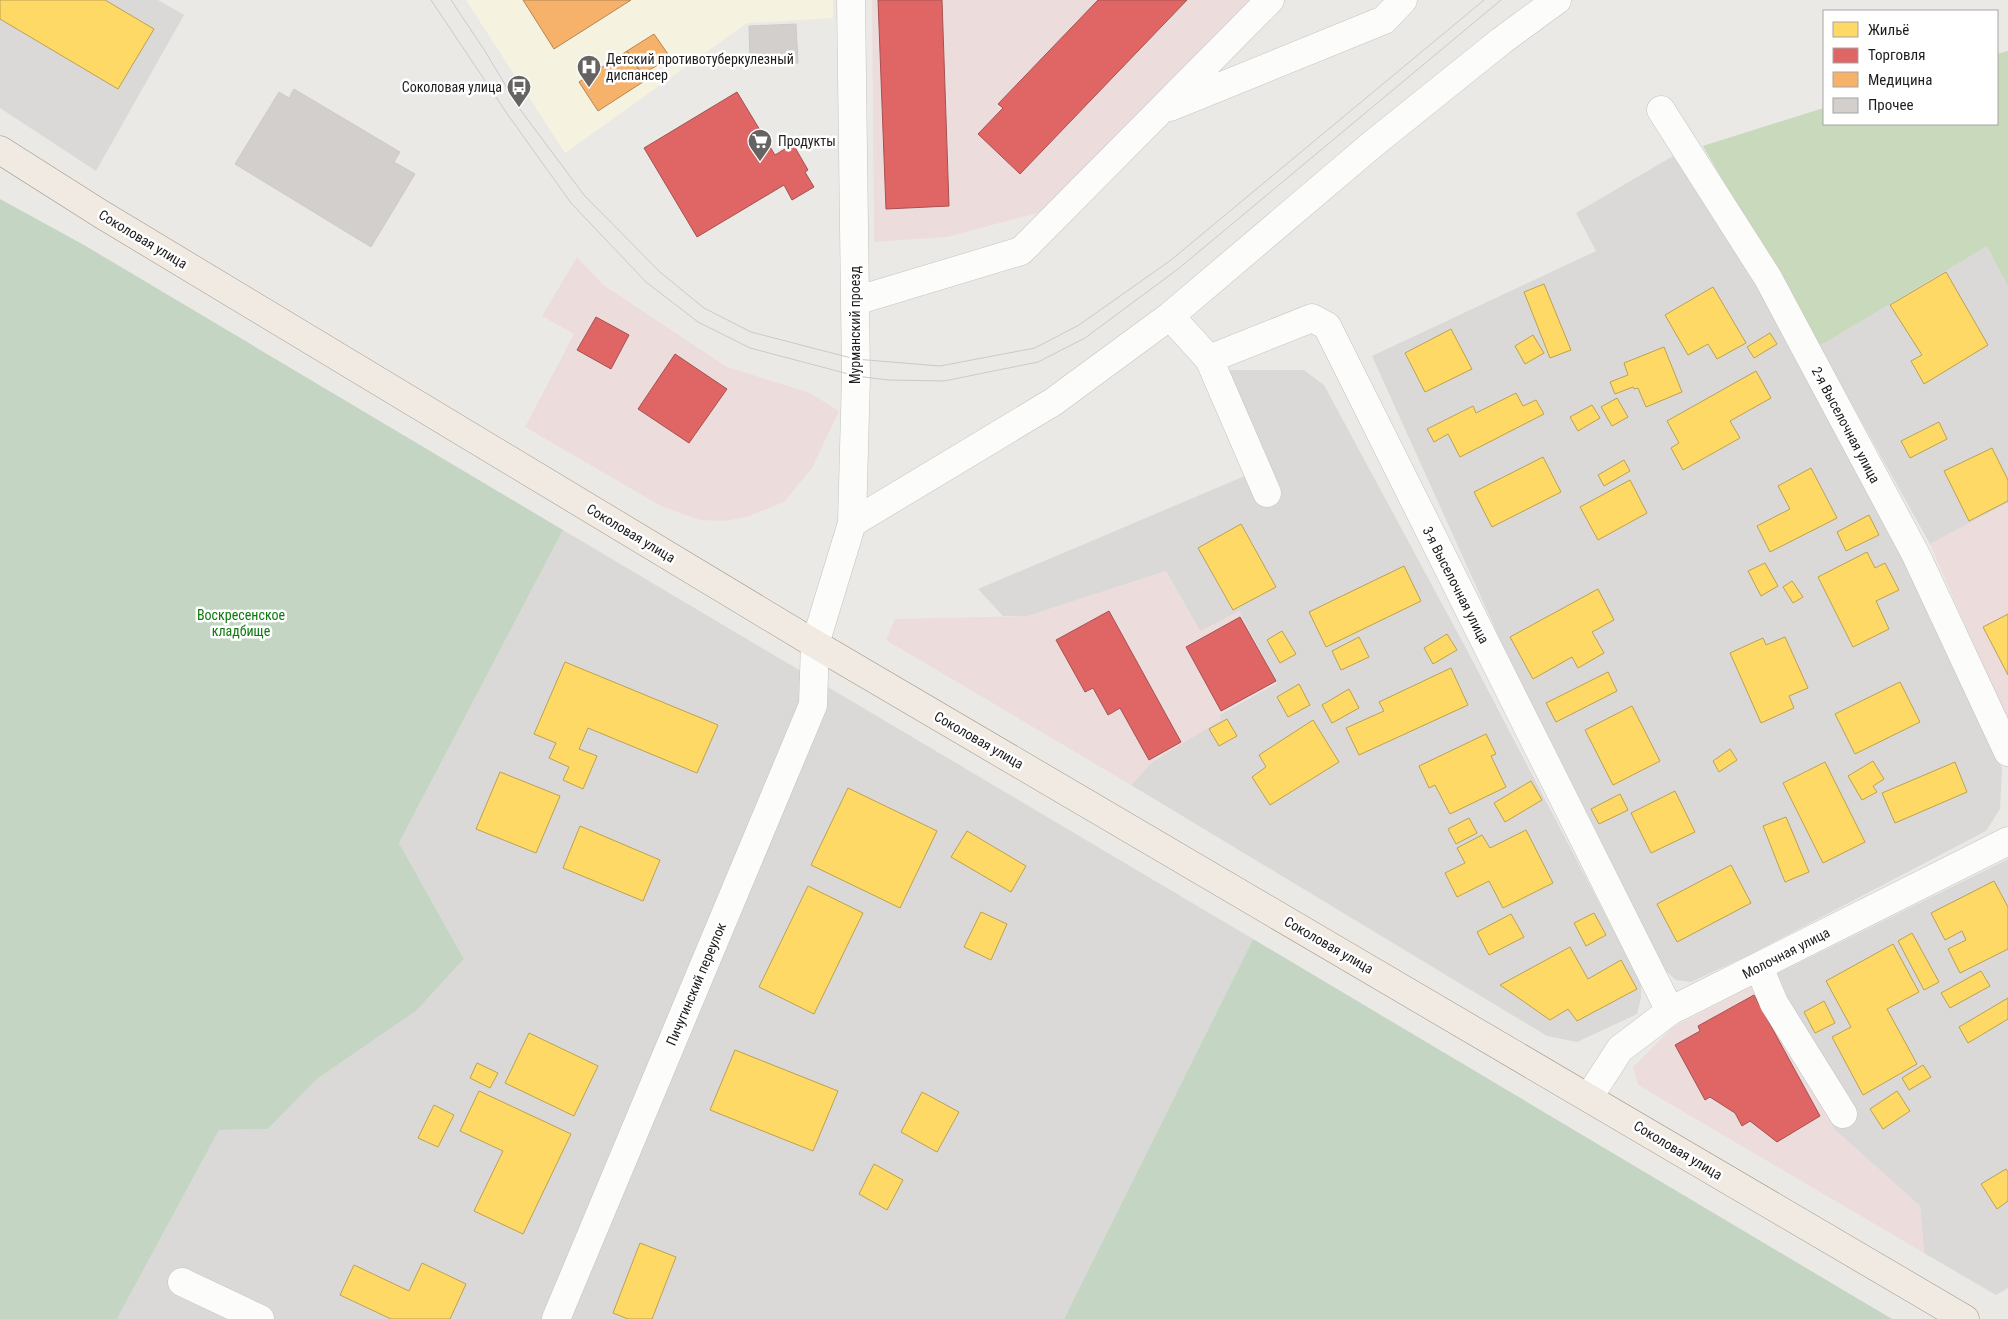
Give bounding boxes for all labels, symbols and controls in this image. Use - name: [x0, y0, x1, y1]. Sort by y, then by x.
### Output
- legend: [1823, 10, 1998, 125]
- text: Жильё: [1868, 21, 1909, 39]
- text: Торговля: [1868, 46, 1925, 64]
- place label: Детский противотуберкулезный диспансер: [606, 51, 794, 83]
- hospital icon: Детский противотуберкулезный диспансер: [576, 54, 602, 88]
- text: Медицина: [1868, 71, 1932, 89]
- bus stop icon: Соколовая улица: [506, 74, 532, 108]
- place label: Соколовая улица: [402, 79, 502, 95]
- text: Прочее: [1868, 96, 1914, 114]
- supermarket icon: Продукты: [747, 128, 773, 162]
- place label: Продукты: [778, 133, 836, 149]
- street label: Соколовая улица: [96, 206, 190, 272]
- street label: Мурманский проезд: [847, 265, 863, 384]
- street label: 2-я Выселочная улица: [1809, 364, 1883, 486]
- street label: Соколовая улица: [584, 500, 678, 566]
- street label: 3-я Выселочная улица: [1420, 524, 1492, 646]
- park label: Воскресенское кладбище: [197, 607, 285, 639]
- street label: Соколовая улица: [932, 708, 1026, 772]
- street label: Соколовая улица: [1282, 913, 1376, 977]
- street label: Пичугинский переулок: [663, 920, 729, 1048]
- street label: Молочная улица: [1740, 924, 1832, 982]
- street label: Соколовая улица: [1631, 1117, 1725, 1183]

